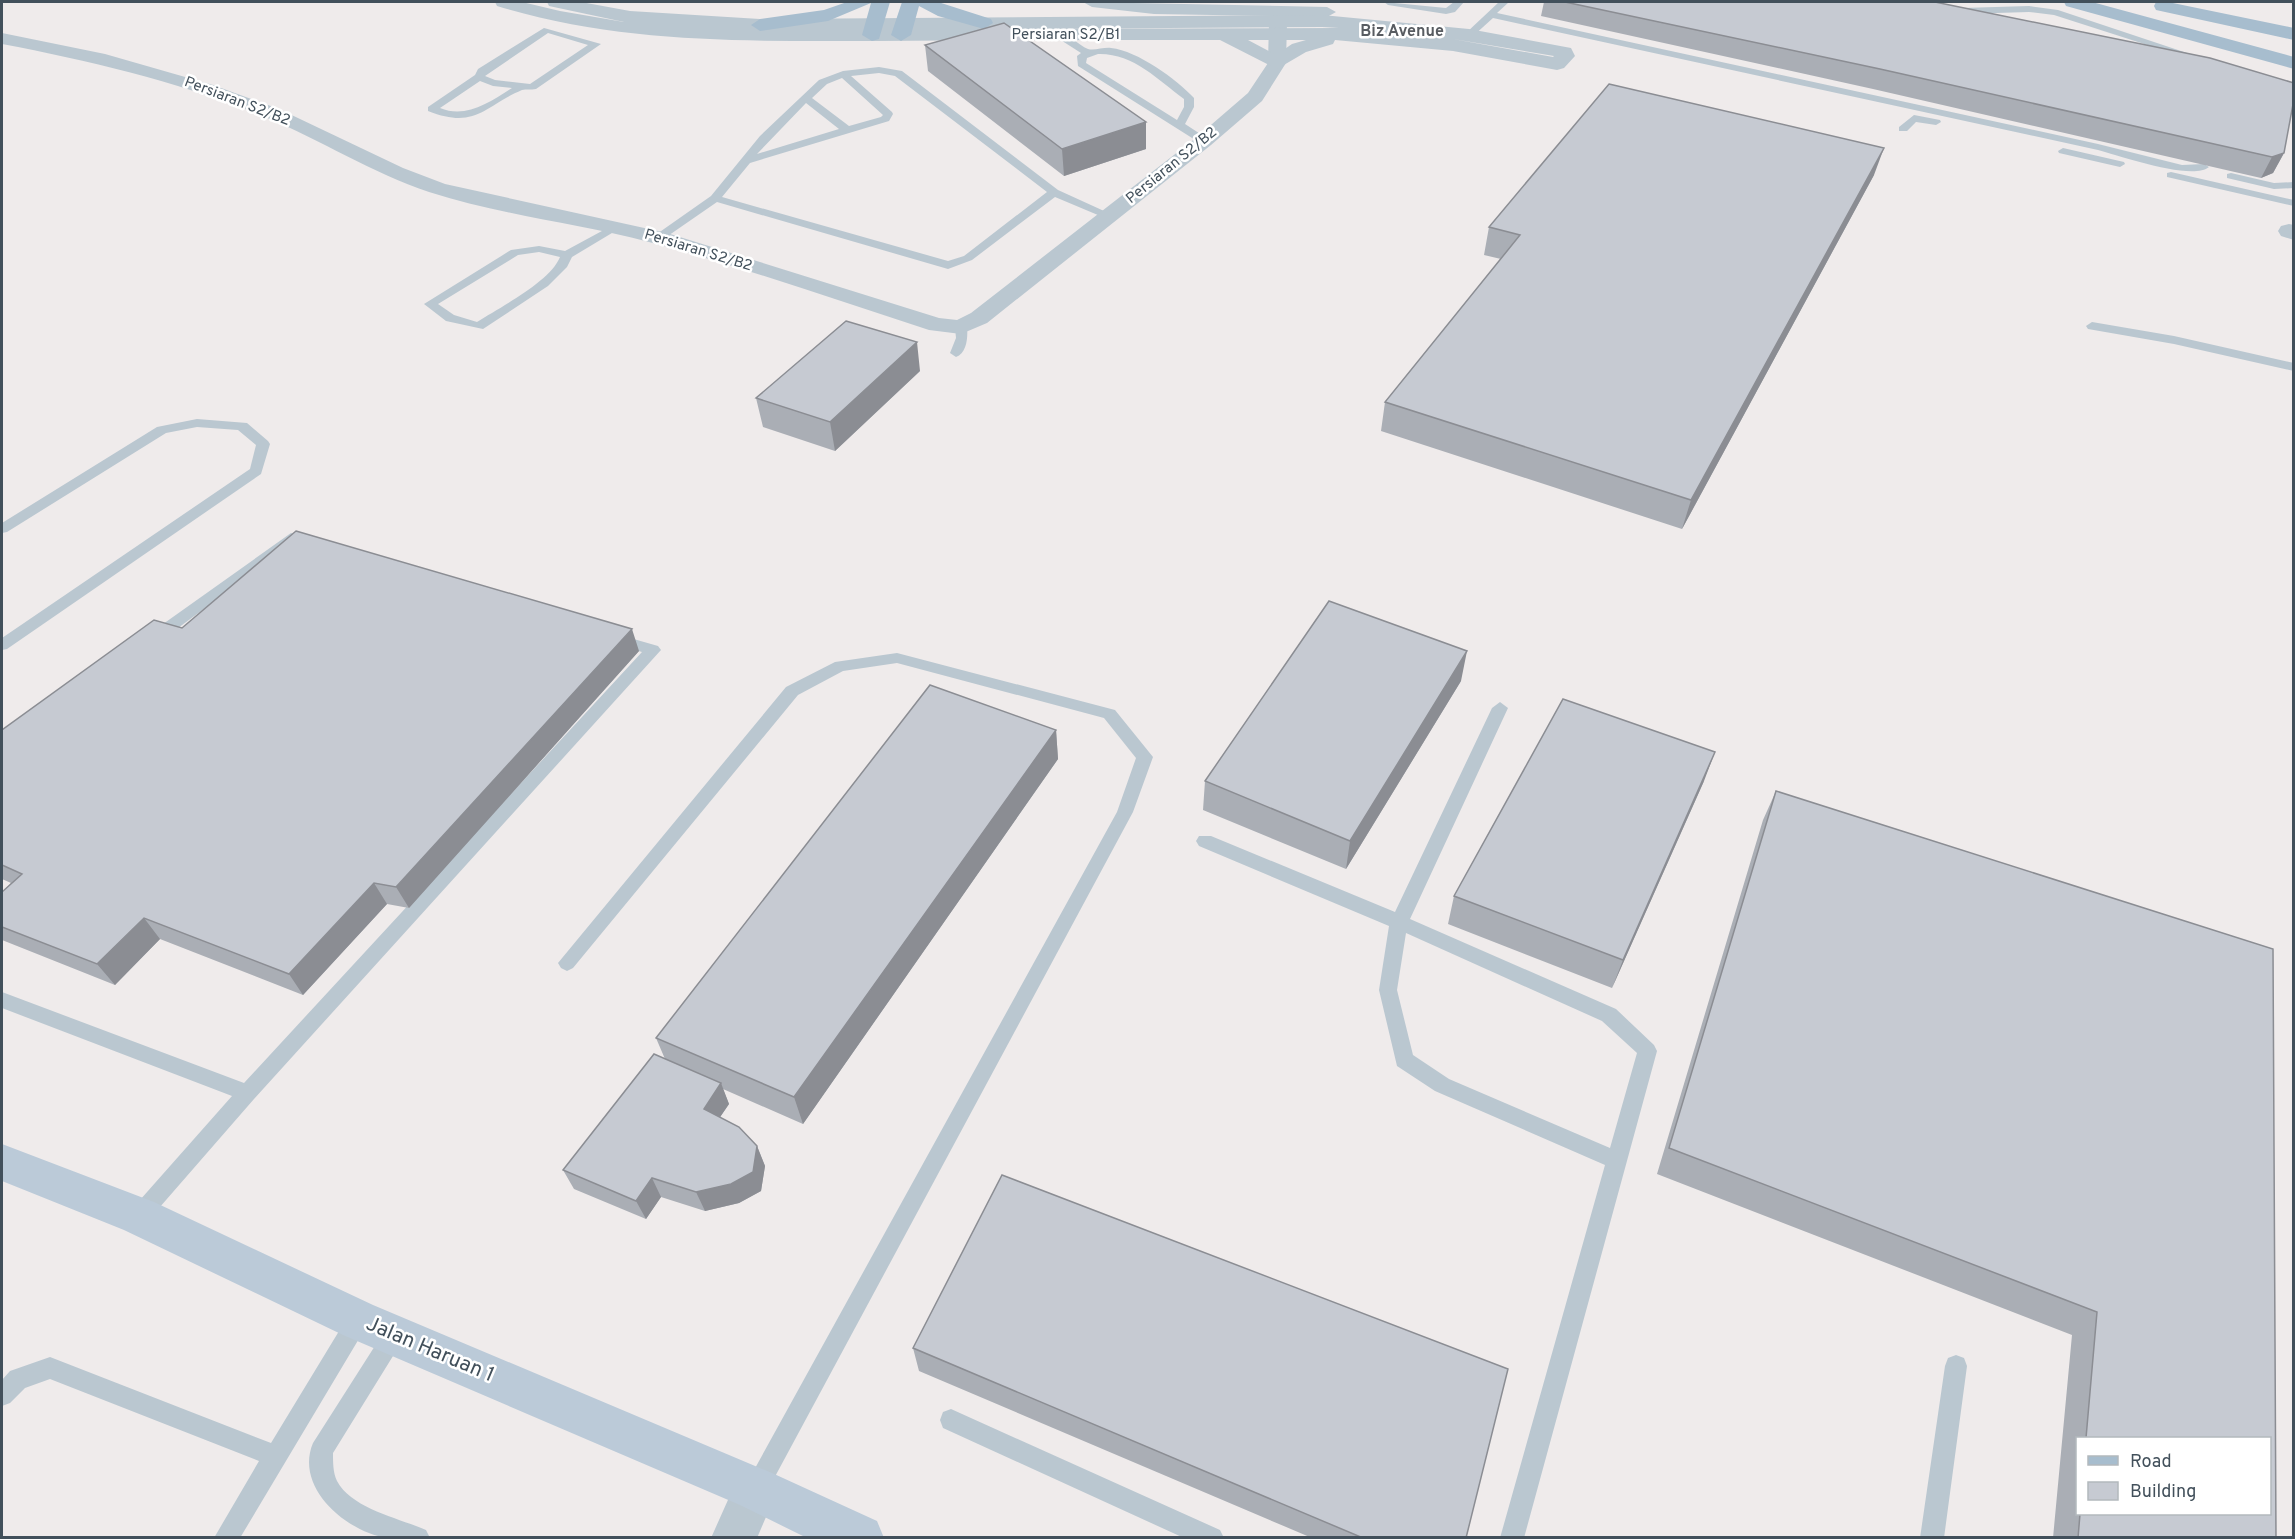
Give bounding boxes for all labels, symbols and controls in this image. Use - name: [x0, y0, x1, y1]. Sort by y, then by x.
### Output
- district label: Biz Avenue: [1360, 22, 1444, 42]
- street label: Persiaran S2/B1: [1012, 26, 1120, 45]
- street label: Persiaran S2/B2: [181, 73, 293, 131]
- street label: Persiaran S2/B2: [1122, 123, 1222, 209]
- street label: Persiaran S2/B2: [642, 226, 754, 276]
- street label: Jalan Haruan 1: [362, 1311, 498, 1389]
- legend: [2076, 1437, 2271, 1515]
- text: Road: [2130, 1451, 2172, 1474]
- text: Building: [2130, 1481, 2196, 1504]

